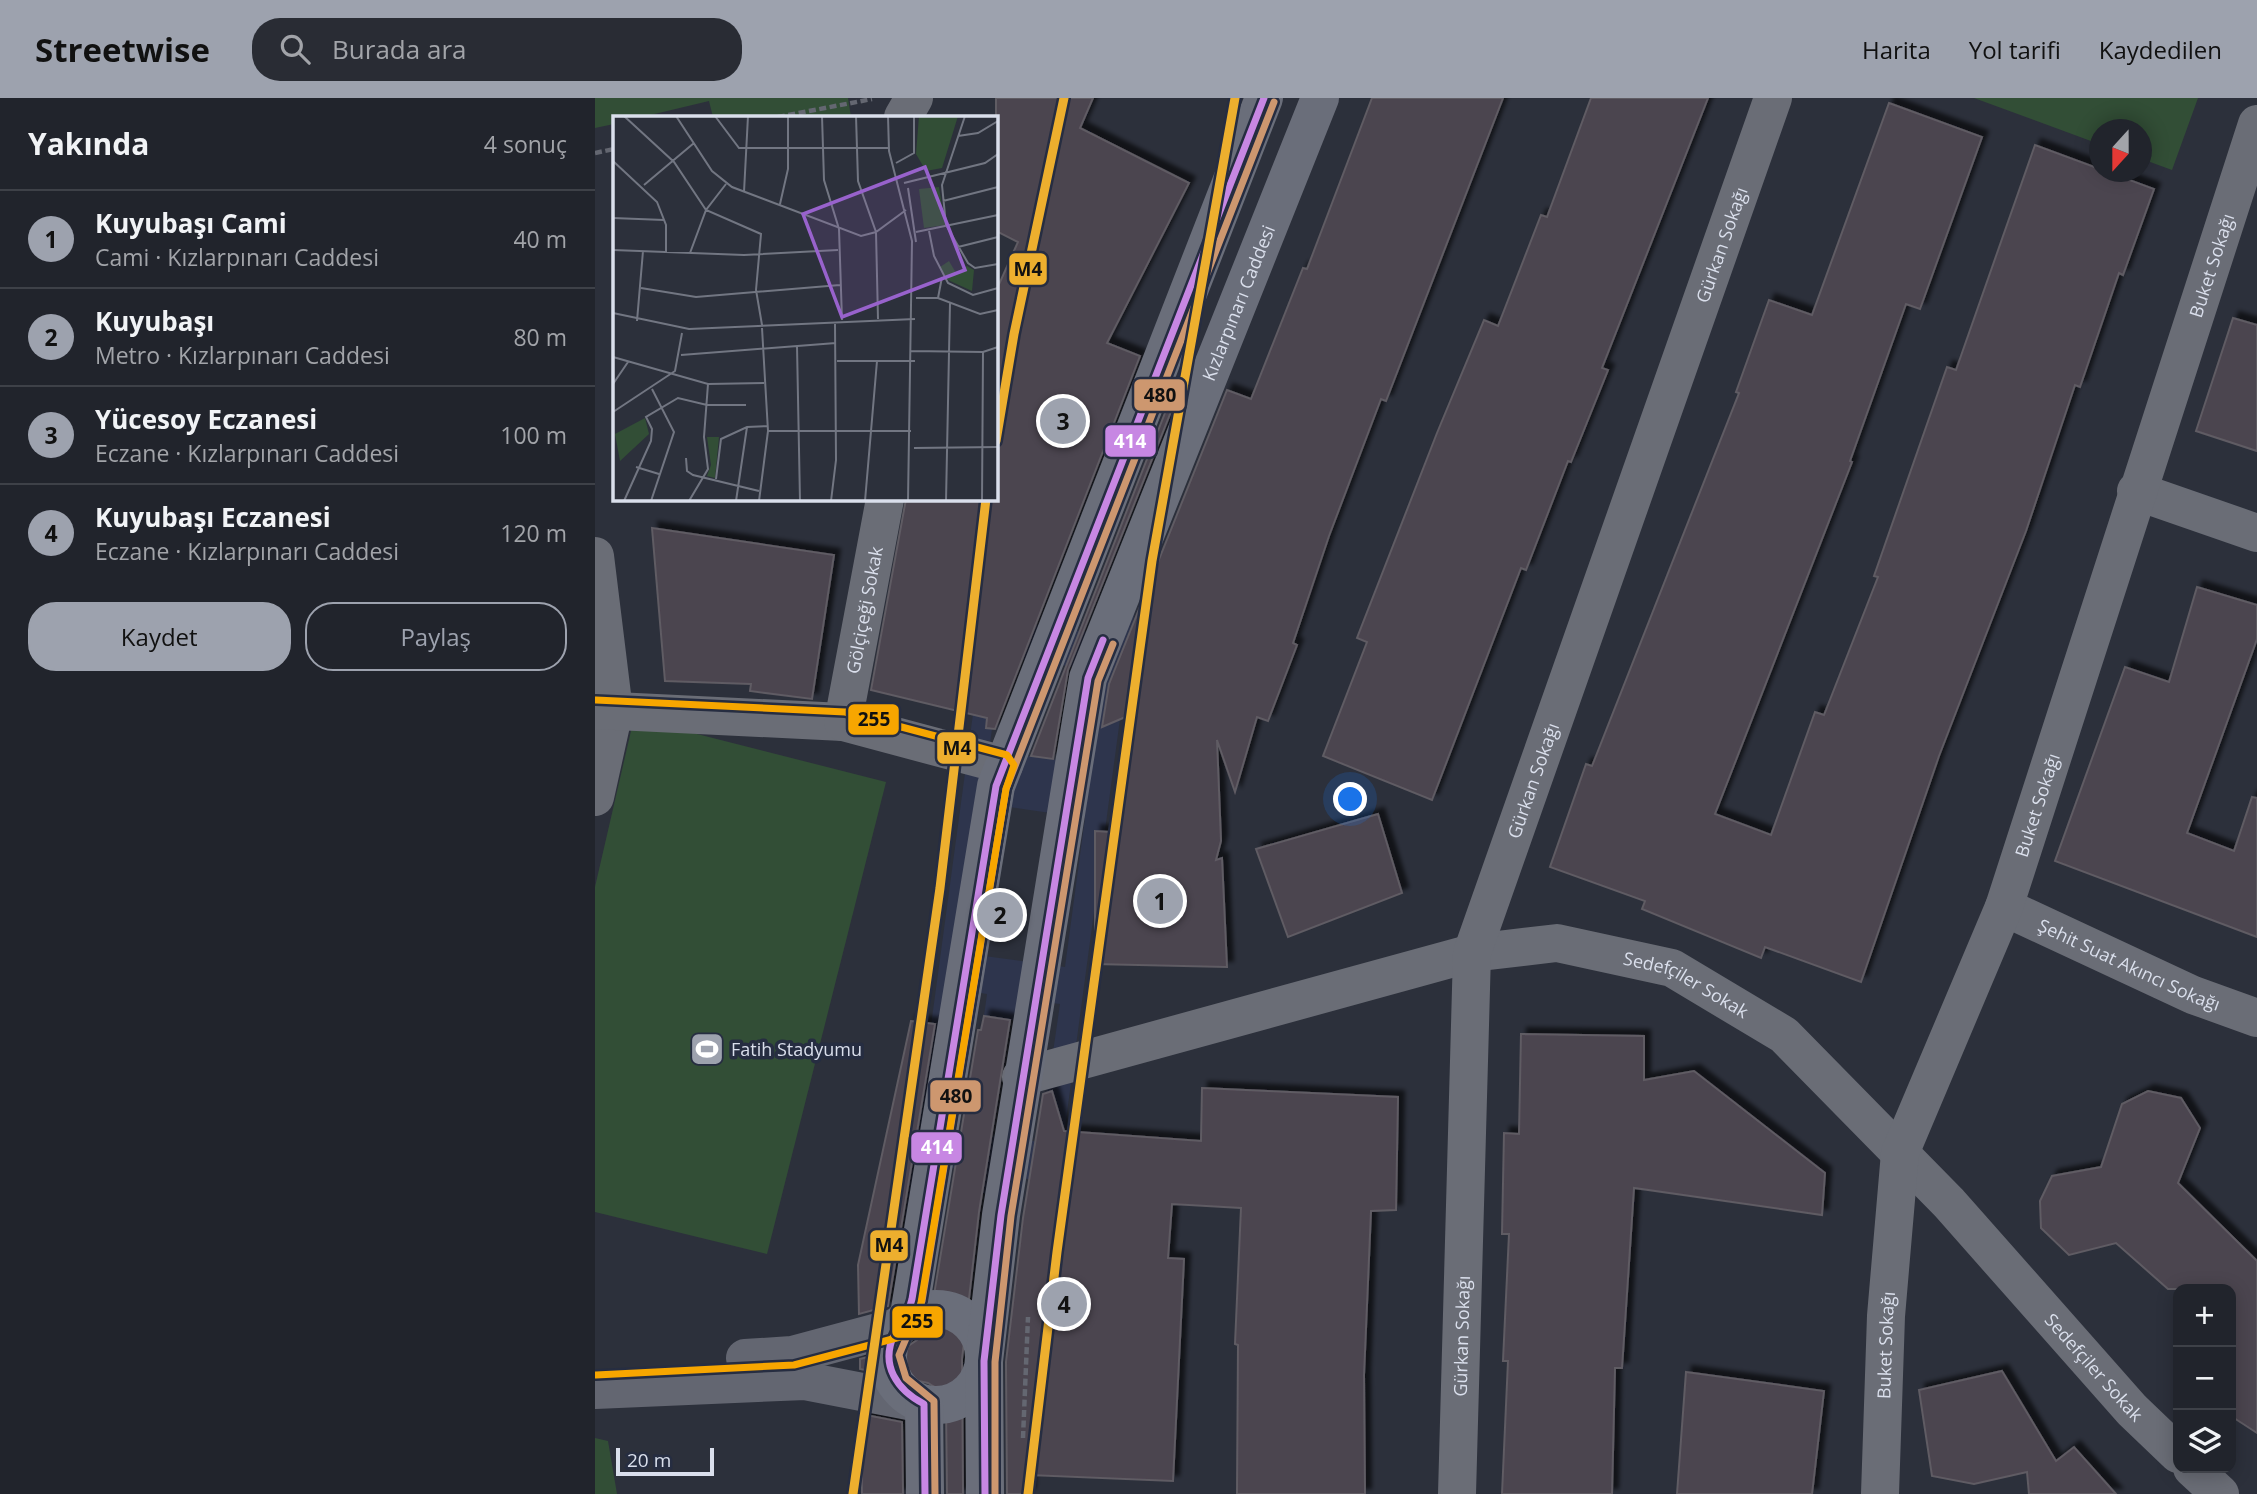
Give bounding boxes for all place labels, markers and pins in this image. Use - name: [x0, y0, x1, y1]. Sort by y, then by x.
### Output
- pin: 3: [1040, 395, 1086, 447]
- pin: 1: [1137, 875, 1183, 927]
- pin: 2: [977, 889, 1023, 941]
- sports icon: Fatih Stadyumu: [688, 1030, 726, 1068]
- place label: Fatih Stadyumu: [731, 1037, 862, 1061]
- pin: 4: [1041, 1278, 1087, 1330]

